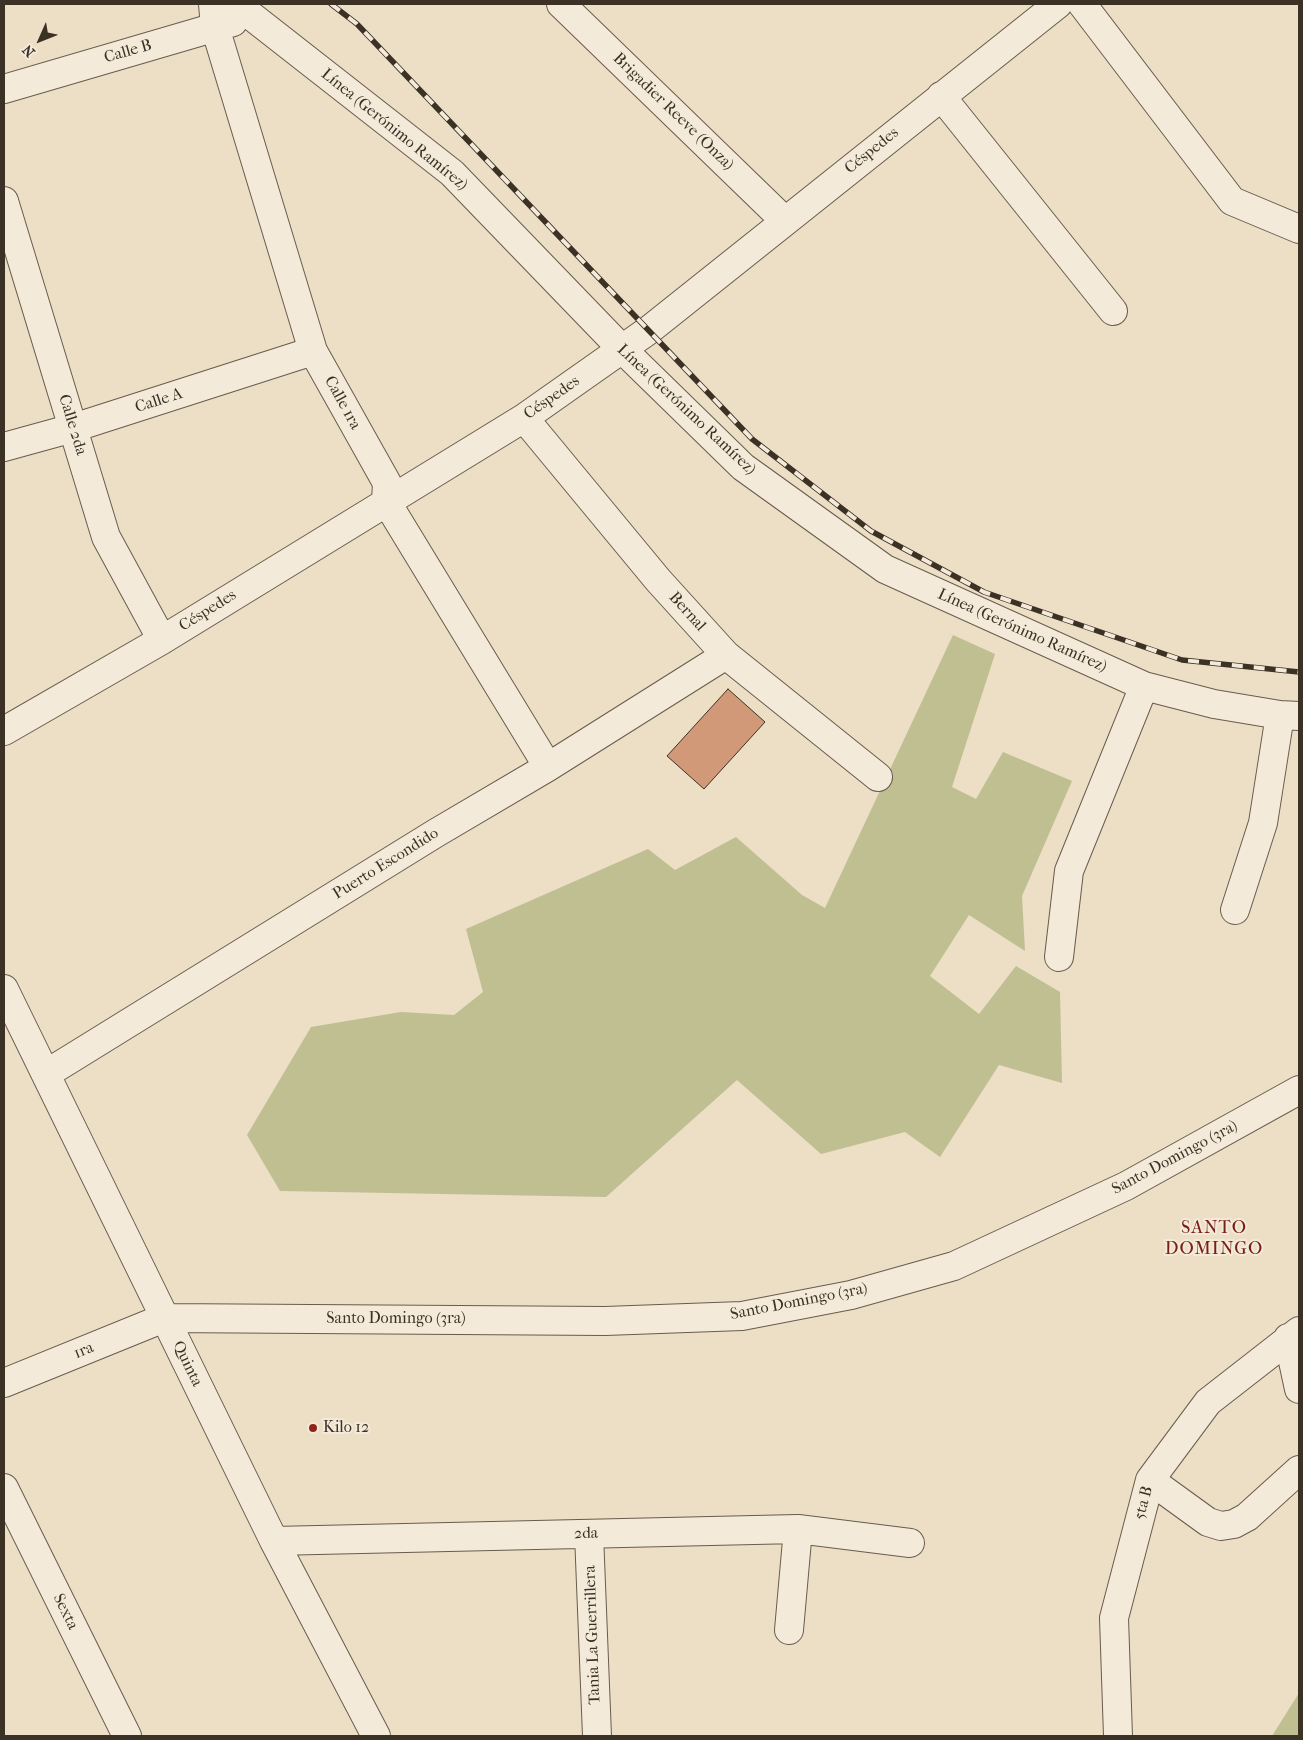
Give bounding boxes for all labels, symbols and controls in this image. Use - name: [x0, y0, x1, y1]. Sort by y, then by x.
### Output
- north arrow: [15, 15, 65, 65]
- street label: Calle B: [102, 36, 154, 68]
- text: N: [19, 41, 39, 60]
- street label: Brigadier Reeve (Onza): [609, 49, 737, 175]
- street label: Línea (Gerónimo Ramírez): [317, 65, 471, 195]
- street label: Céspedes: [841, 123, 903, 179]
- street label: Línea (Gerónimo Ramírez): [613, 341, 759, 479]
- street label: Céspedes: [520, 372, 584, 424]
- street label: Calle 1ra: [320, 373, 364, 433]
- street label: Calle A: [133, 384, 185, 418]
- street label: Calle 2da: [54, 392, 90, 458]
- street label: Línea (Gerónimo Ramírez): [935, 585, 1109, 677]
- street label: Céspedes: [176, 586, 240, 636]
- street label: Bernal: [664, 588, 710, 636]
- street label: Puerto Escondido: [330, 824, 442, 904]
- street label: Santo Domingo (3ra): [1109, 1117, 1241, 1199]
- district label: SANTO DOMINGO: [1164, 1218, 1264, 1260]
- street label: Santo Domingo (3ra): [729, 1279, 869, 1325]
- street label: Santo Domingo (3ra): [326, 1309, 466, 1329]
- street label: 1ra: [71, 1338, 97, 1364]
- street label: Quinta: [168, 1338, 206, 1390]
- place label: Kilo 12: [323, 1418, 369, 1438]
- marker: Kilo 12: [307, 1422, 319, 1434]
- street label: 5ta B: [1130, 1484, 1158, 1522]
- street label: 2da: [574, 1524, 598, 1544]
- street label: Tania La Guerrillera: [581, 1565, 605, 1705]
- street label: Sexta: [48, 1591, 82, 1633]

